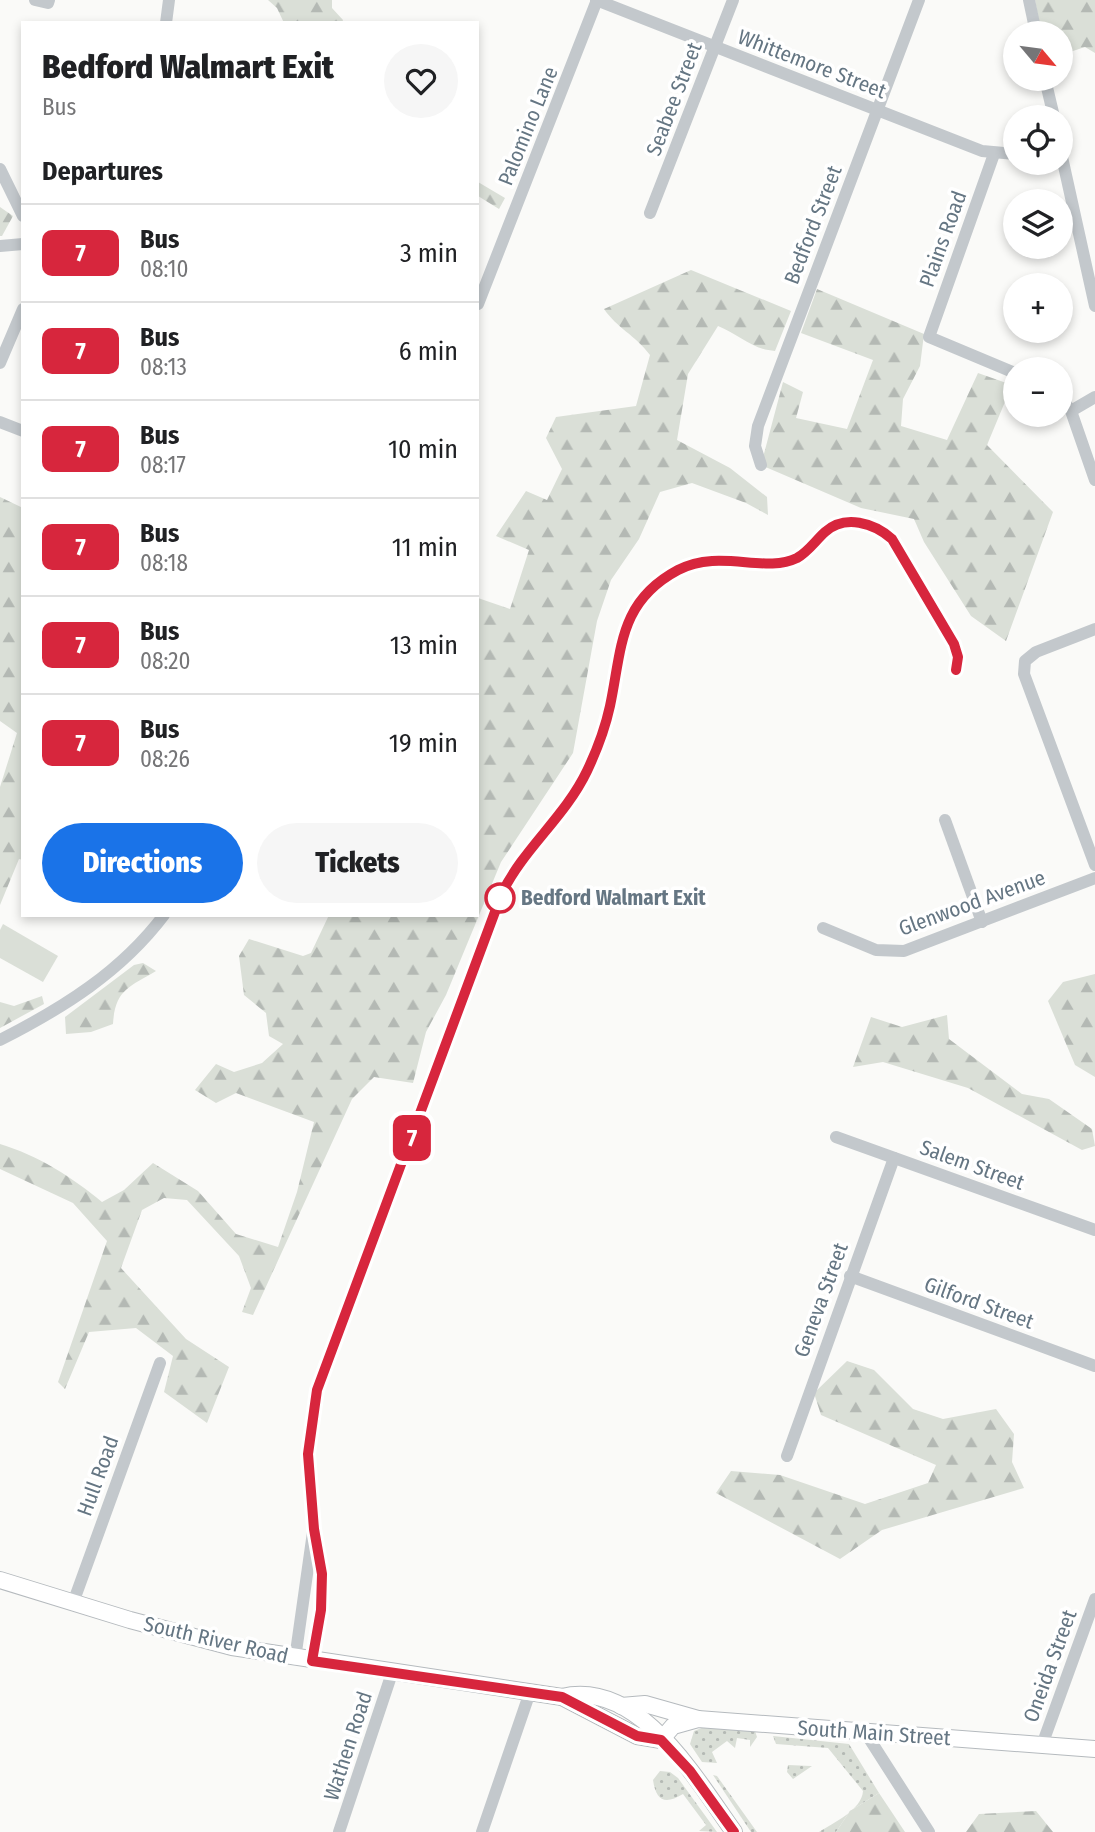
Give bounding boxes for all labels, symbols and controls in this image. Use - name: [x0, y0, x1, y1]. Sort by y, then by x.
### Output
- north arrow: [1003, 21, 1073, 91]
- map controls: [1003, 21, 1073, 427]
- street label: Whittemore Street: [734, 24, 890, 104]
- street label: Seabee Street: [640, 38, 708, 159]
- button: heart: [384, 44, 458, 118]
- text: Bedford Walmart Exit: [42, 47, 334, 87]
- street label: Palomino Lane: [492, 63, 564, 189]
- text: Bus: [42, 93, 76, 121]
- button: locate: [1003, 105, 1073, 175]
- text: Departures: [42, 156, 163, 187]
- street label: Bedford Street: [778, 162, 848, 288]
- street label: Plains Road: [914, 187, 972, 291]
- button: layers: [1003, 189, 1073, 259]
- text: Bus: [140, 224, 179, 255]
- text: 3 min: [400, 238, 458, 269]
- text: 7: [75, 239, 86, 267]
- text: 08:10: [140, 255, 188, 283]
- button: +: [1003, 273, 1073, 343]
- text: Bus: [140, 322, 179, 353]
- text: 6 min: [399, 336, 458, 367]
- text: 7: [75, 337, 86, 365]
- text: 08:13: [140, 353, 187, 381]
- button: −: [1003, 357, 1073, 427]
- text: Bus: [140, 420, 179, 451]
- text: 10 min: [388, 434, 458, 465]
- text: 7: [75, 435, 86, 463]
- text: 08:17: [140, 451, 186, 479]
- text: Bus: [140, 518, 179, 549]
- text: 11 min: [392, 532, 458, 563]
- text: 7: [75, 533, 86, 561]
- text: 08:18: [140, 549, 188, 577]
- text: Bus: [140, 616, 179, 647]
- text: 13 min: [390, 630, 458, 661]
- text: 7: [75, 631, 86, 659]
- text: 08:20: [140, 647, 191, 675]
- text: Bus: [140, 714, 179, 745]
- text: 19 min: [389, 728, 458, 759]
- text: 7: [75, 729, 86, 757]
- text: 08:26: [140, 745, 190, 773]
- button: Directions: [42, 823, 243, 903]
- button: Tickets: [257, 823, 458, 903]
- street label: Glenwood Avenue: [895, 864, 1049, 942]
- marker: Bedford Walmart Exit: [485, 883, 515, 913]
- place label: Bedford Walmart Exit: [521, 885, 706, 911]
- line badge: 7: [389, 1115, 435, 1161]
- text: 7: [407, 1124, 417, 1152]
- street label: Salem Street: [916, 1134, 1028, 1196]
- street label: Geneva Street: [788, 1239, 854, 1361]
- street label: Gilford Street: [921, 1271, 1037, 1335]
- street label: Hull Road: [72, 1432, 124, 1520]
- street label: Oneida Street: [1018, 1606, 1082, 1726]
- street label: South River Road: [141, 1611, 291, 1669]
- street label: Wathen Road: [318, 1688, 378, 1804]
- street label: South Main Street: [797, 1715, 952, 1751]

